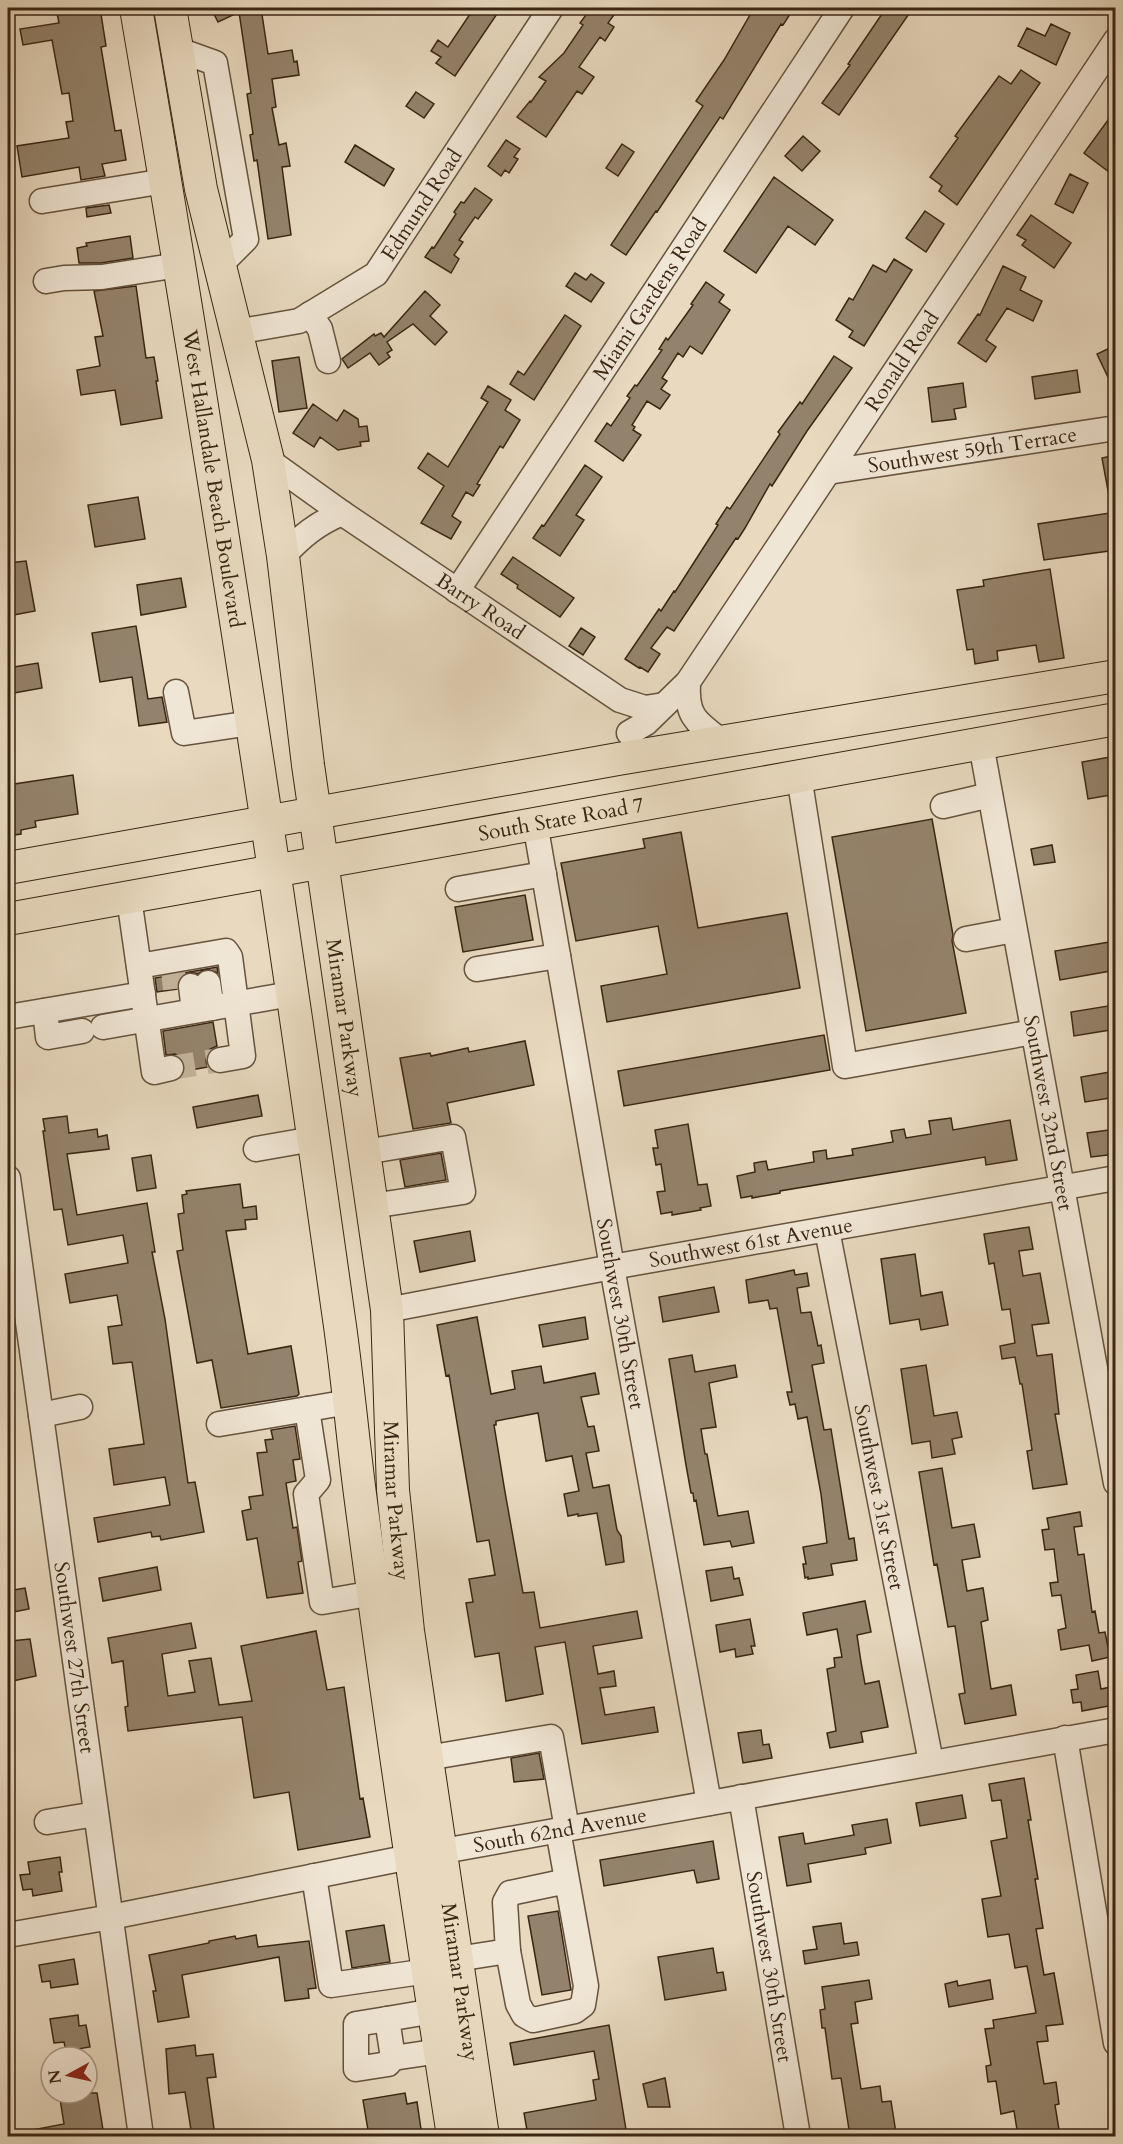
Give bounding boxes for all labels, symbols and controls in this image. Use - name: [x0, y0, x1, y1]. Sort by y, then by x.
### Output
- street label: Edmund Road: [375, 143, 469, 267]
- street label: Miami Gardens Road: [586, 212, 714, 386]
- street label: Ronald Road: [858, 305, 946, 417]
- street label: West Hallandale Beach Boulevard: [175, 327, 251, 630]
- street label: Southwest 59th Terrace: [866, 420, 1079, 481]
- street label: Barry Road: [430, 566, 531, 647]
- street label: South State Road 7: [476, 790, 647, 849]
- street label: Miramar Parkway: [318, 937, 370, 1099]
- street label: Southwest 32nd Street: [1016, 1013, 1080, 1213]
- street label: Southwest 61st Avenue: [647, 1211, 855, 1275]
- street label: Southwest 30th Street: [589, 1216, 651, 1412]
- street label: Southwest 31st Street: [846, 1402, 911, 1593]
- street label: Miramar Parkway: [376, 1420, 417, 1582]
- street label: Southwest 27th Street: [46, 1560, 102, 1756]
- street label: South 62nd Avenue: [471, 1801, 649, 1860]
- street label: Southwest 30th Street: [739, 1869, 799, 2065]
- street label: Miramar Parkway: [434, 1901, 486, 2063]
- north arrow: [39, 2045, 99, 2105]
- text: N: [43, 2068, 67, 2085]

